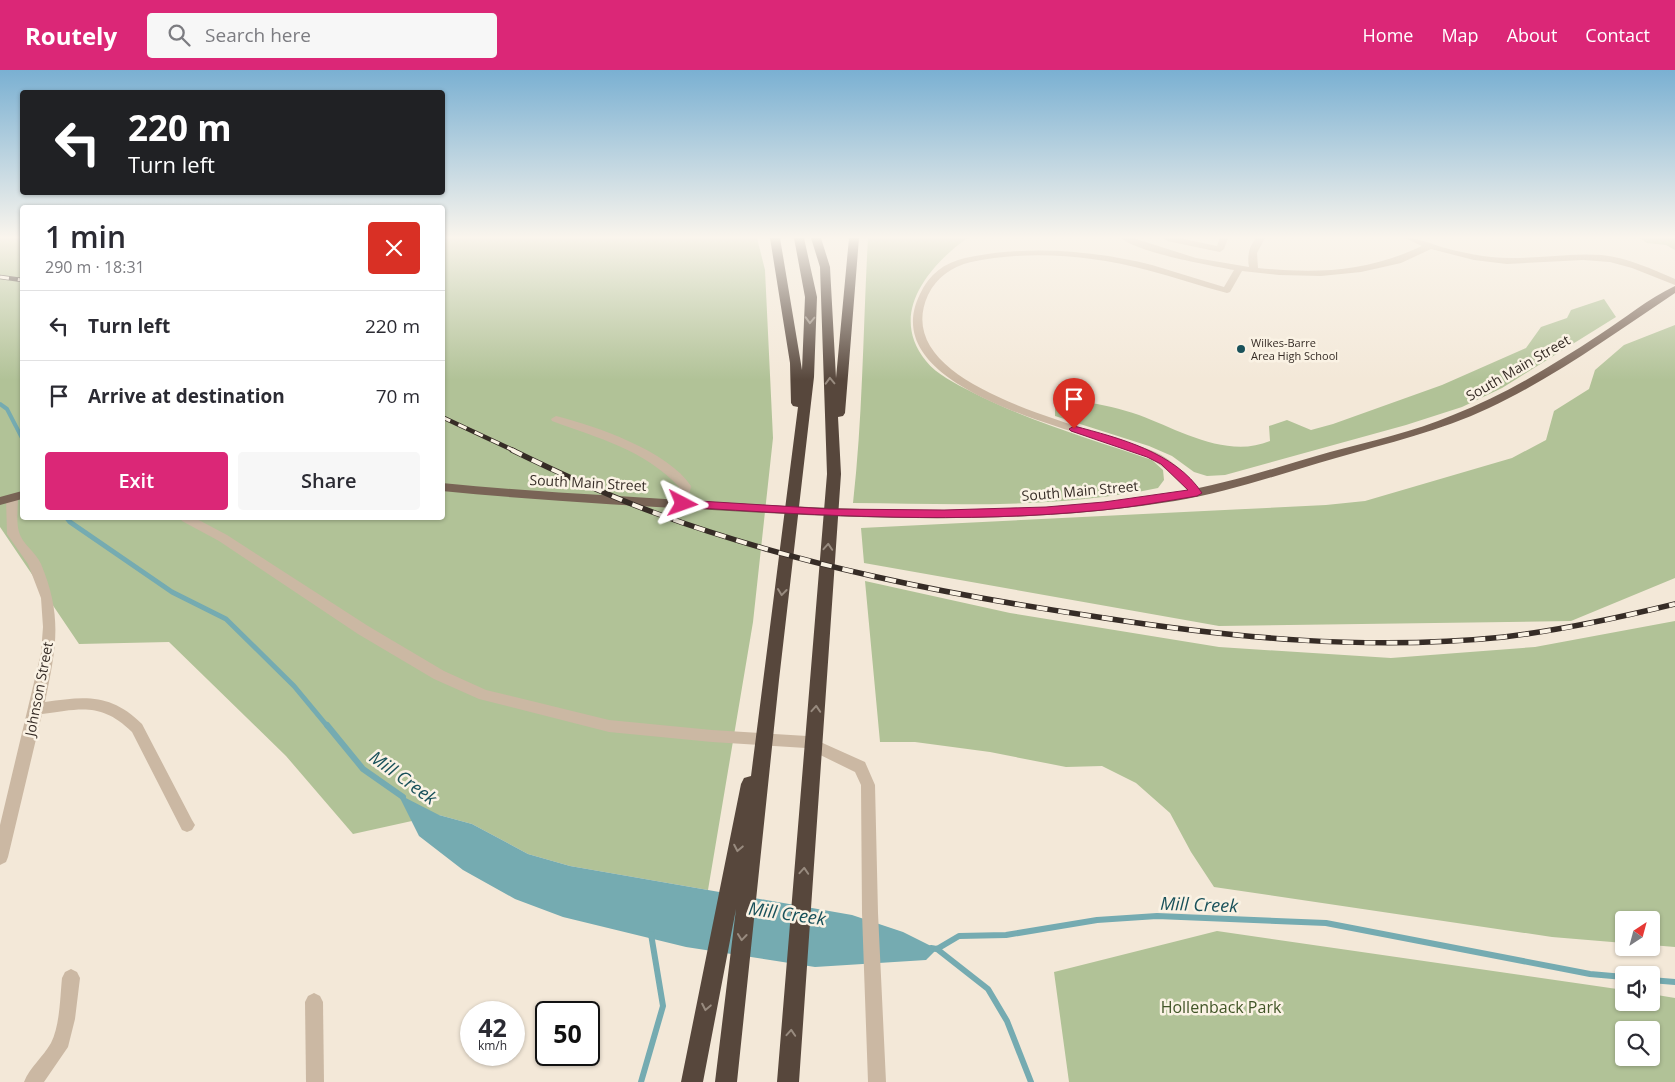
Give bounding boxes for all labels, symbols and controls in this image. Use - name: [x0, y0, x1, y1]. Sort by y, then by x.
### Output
- search box: [147, 13, 497, 58]
- text: Routely: [25, 19, 117, 52]
- icon: search: [165, 21, 193, 49]
- text: Search here: [205, 22, 311, 48]
- text: Home: [1363, 23, 1413, 47]
- text: Map: [1441, 23, 1479, 47]
- text: About: [1507, 23, 1557, 47]
- text: Contact: [1585, 23, 1650, 47]
- text: 220 m: [128, 104, 232, 151]
- icon: left: [45, 110, 110, 175]
- text: Turn left: [128, 149, 215, 179]
- text: 1 min: [45, 216, 126, 257]
- button: close: [368, 222, 420, 274]
- text: 290 m · 18:31: [45, 256, 145, 278]
- icon: left: [45, 312, 73, 340]
- text: Turn left: [88, 313, 170, 339]
- text: 220 m: [365, 313, 420, 339]
- one-way arrow: [805, 317, 815, 325]
- street label: South Main Street: [1462, 330, 1573, 405]
- place label: Wilkes-Barre Area High School: [1251, 335, 1338, 363]
- marker: Wilkes-Barre Area High School: [1235, 343, 1247, 355]
- one-way arrow: [824, 377, 835, 385]
- pin: [1053, 378, 1095, 429]
- icon: arrive: [45, 382, 73, 410]
- text: Arrive at destination: [88, 383, 285, 409]
- text: 70 m: [376, 383, 420, 409]
- icon: arrive: [1060, 385, 1088, 413]
- button: Exit: [45, 452, 228, 510]
- button: Share: [238, 452, 420, 510]
- street label: South Main Street: [529, 470, 647, 495]
- street label: South Main Street: [1021, 476, 1139, 505]
- position arrow: [656, 477, 708, 529]
- one-way arrow: [823, 543, 834, 551]
- one-way arrow: [777, 588, 788, 596]
- street label: Johnson Street: [20, 640, 57, 740]
- one-way arrow: [810, 705, 821, 713]
- water label: Mill Creek: [365, 745, 443, 810]
- one-way arrow: [733, 844, 743, 852]
- one-way arrow: [798, 867, 809, 875]
- water label: Mill Creek: [1160, 891, 1240, 917]
- water label: Mill Creek: [747, 896, 829, 930]
- north arrow: [1615, 911, 1660, 956]
- map controls: [1615, 911, 1660, 1066]
- one-way arrow: [737, 933, 748, 941]
- button: sound: [1615, 966, 1660, 1011]
- park label: Hollenback Park: [1161, 996, 1282, 1018]
- speed limit sign: 50: [535, 1001, 600, 1066]
- one-way arrow: [702, 1003, 712, 1012]
- text: 42: [478, 1010, 507, 1044]
- button: search: [1615, 1021, 1660, 1066]
- one-way arrow: [786, 1029, 797, 1037]
- text: km/h: [478, 1037, 507, 1054]

